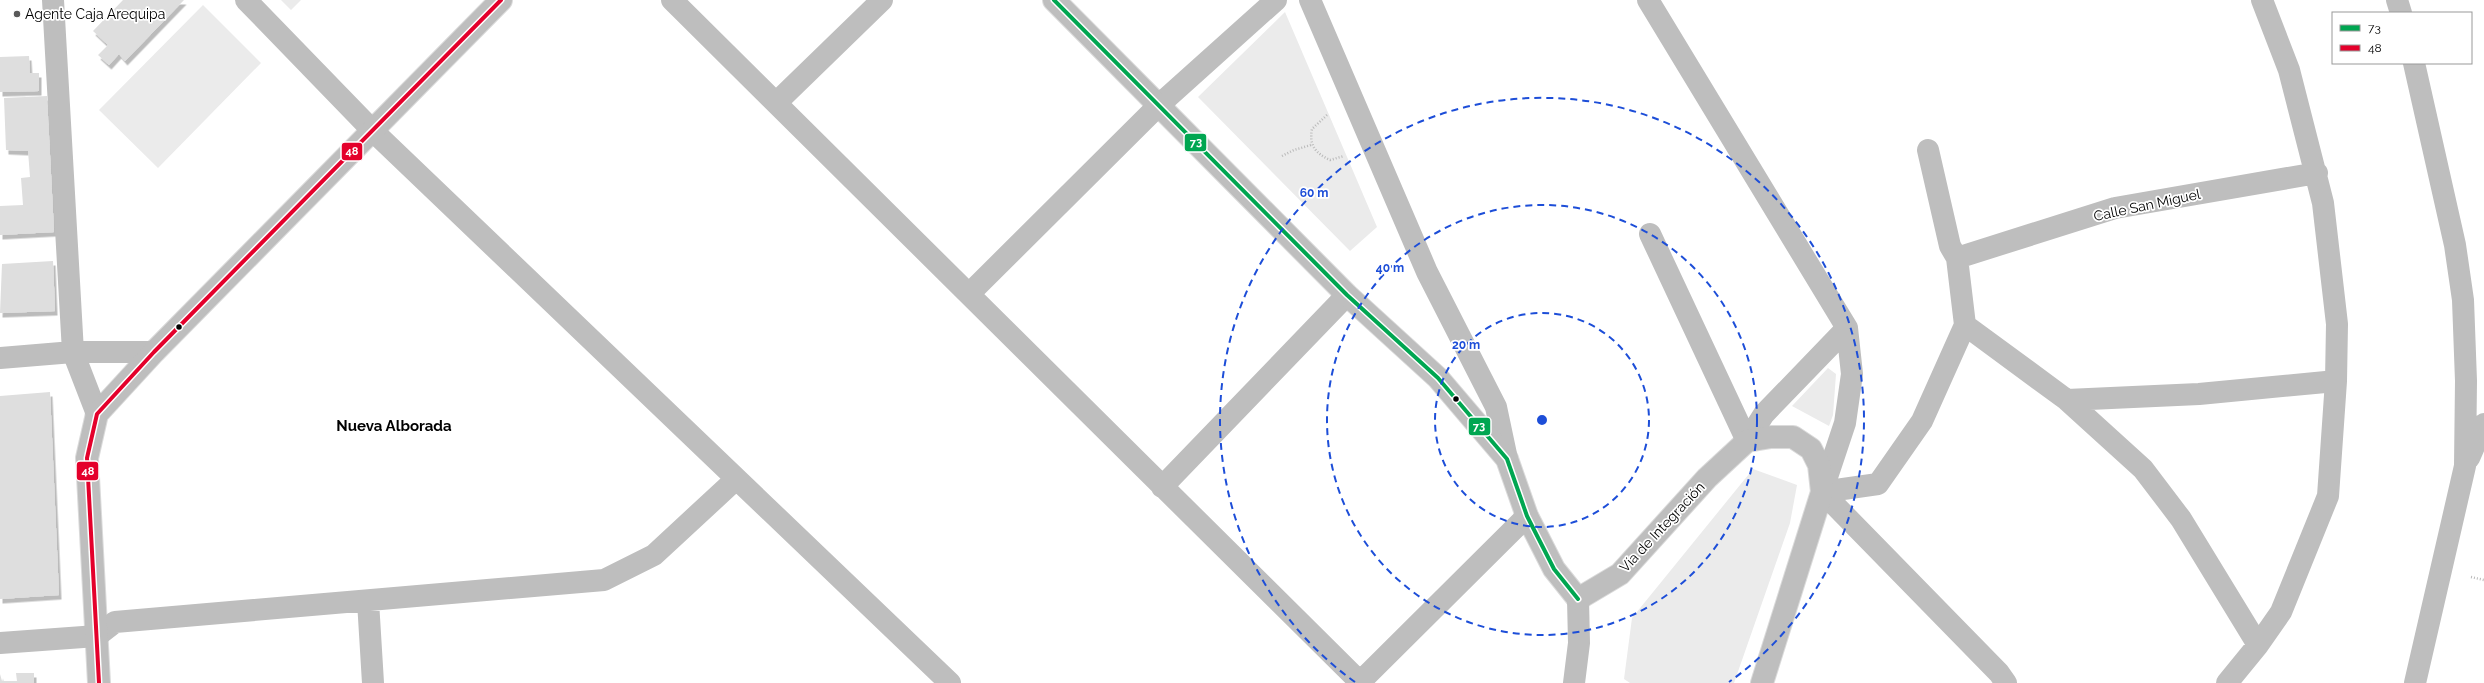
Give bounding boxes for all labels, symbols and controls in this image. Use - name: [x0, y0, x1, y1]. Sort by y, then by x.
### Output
- place label: Agente Caja Arequipa: [25, 6, 165, 22]
- marker: Agente Caja Arequipa: [12, 9, 22, 19]
- legend: [2332, 12, 2472, 64]
- text: 73: [2368, 21, 2381, 35]
- text: 48: [2368, 41, 2382, 55]
- line badge: 73: [1184, 133, 1207, 152]
- text: 73: [1190, 136, 1202, 149]
- line badge: 48: [341, 142, 363, 161]
- text: 48: [346, 145, 359, 158]
- text: 60 m: [1300, 186, 1328, 200]
- street label: Calle San Miguel: [2092, 186, 2202, 224]
- text: 40 m: [1376, 261, 1404, 275]
- unlabelled marker: [174, 322, 184, 332]
- text: 20 m: [1452, 338, 1480, 352]
- unlabelled marker: [1451, 394, 1461, 404]
- centre of rings: [1535, 413, 1549, 427]
- district label: Nueva Alborada: [336, 417, 452, 435]
- line badge: 73: [1468, 417, 1491, 436]
- text: 73: [1473, 420, 1485, 433]
- line badge: 48: [76, 461, 99, 481]
- text: 48: [82, 465, 95, 478]
- street label: Vía de Integración: [1616, 479, 1708, 575]

